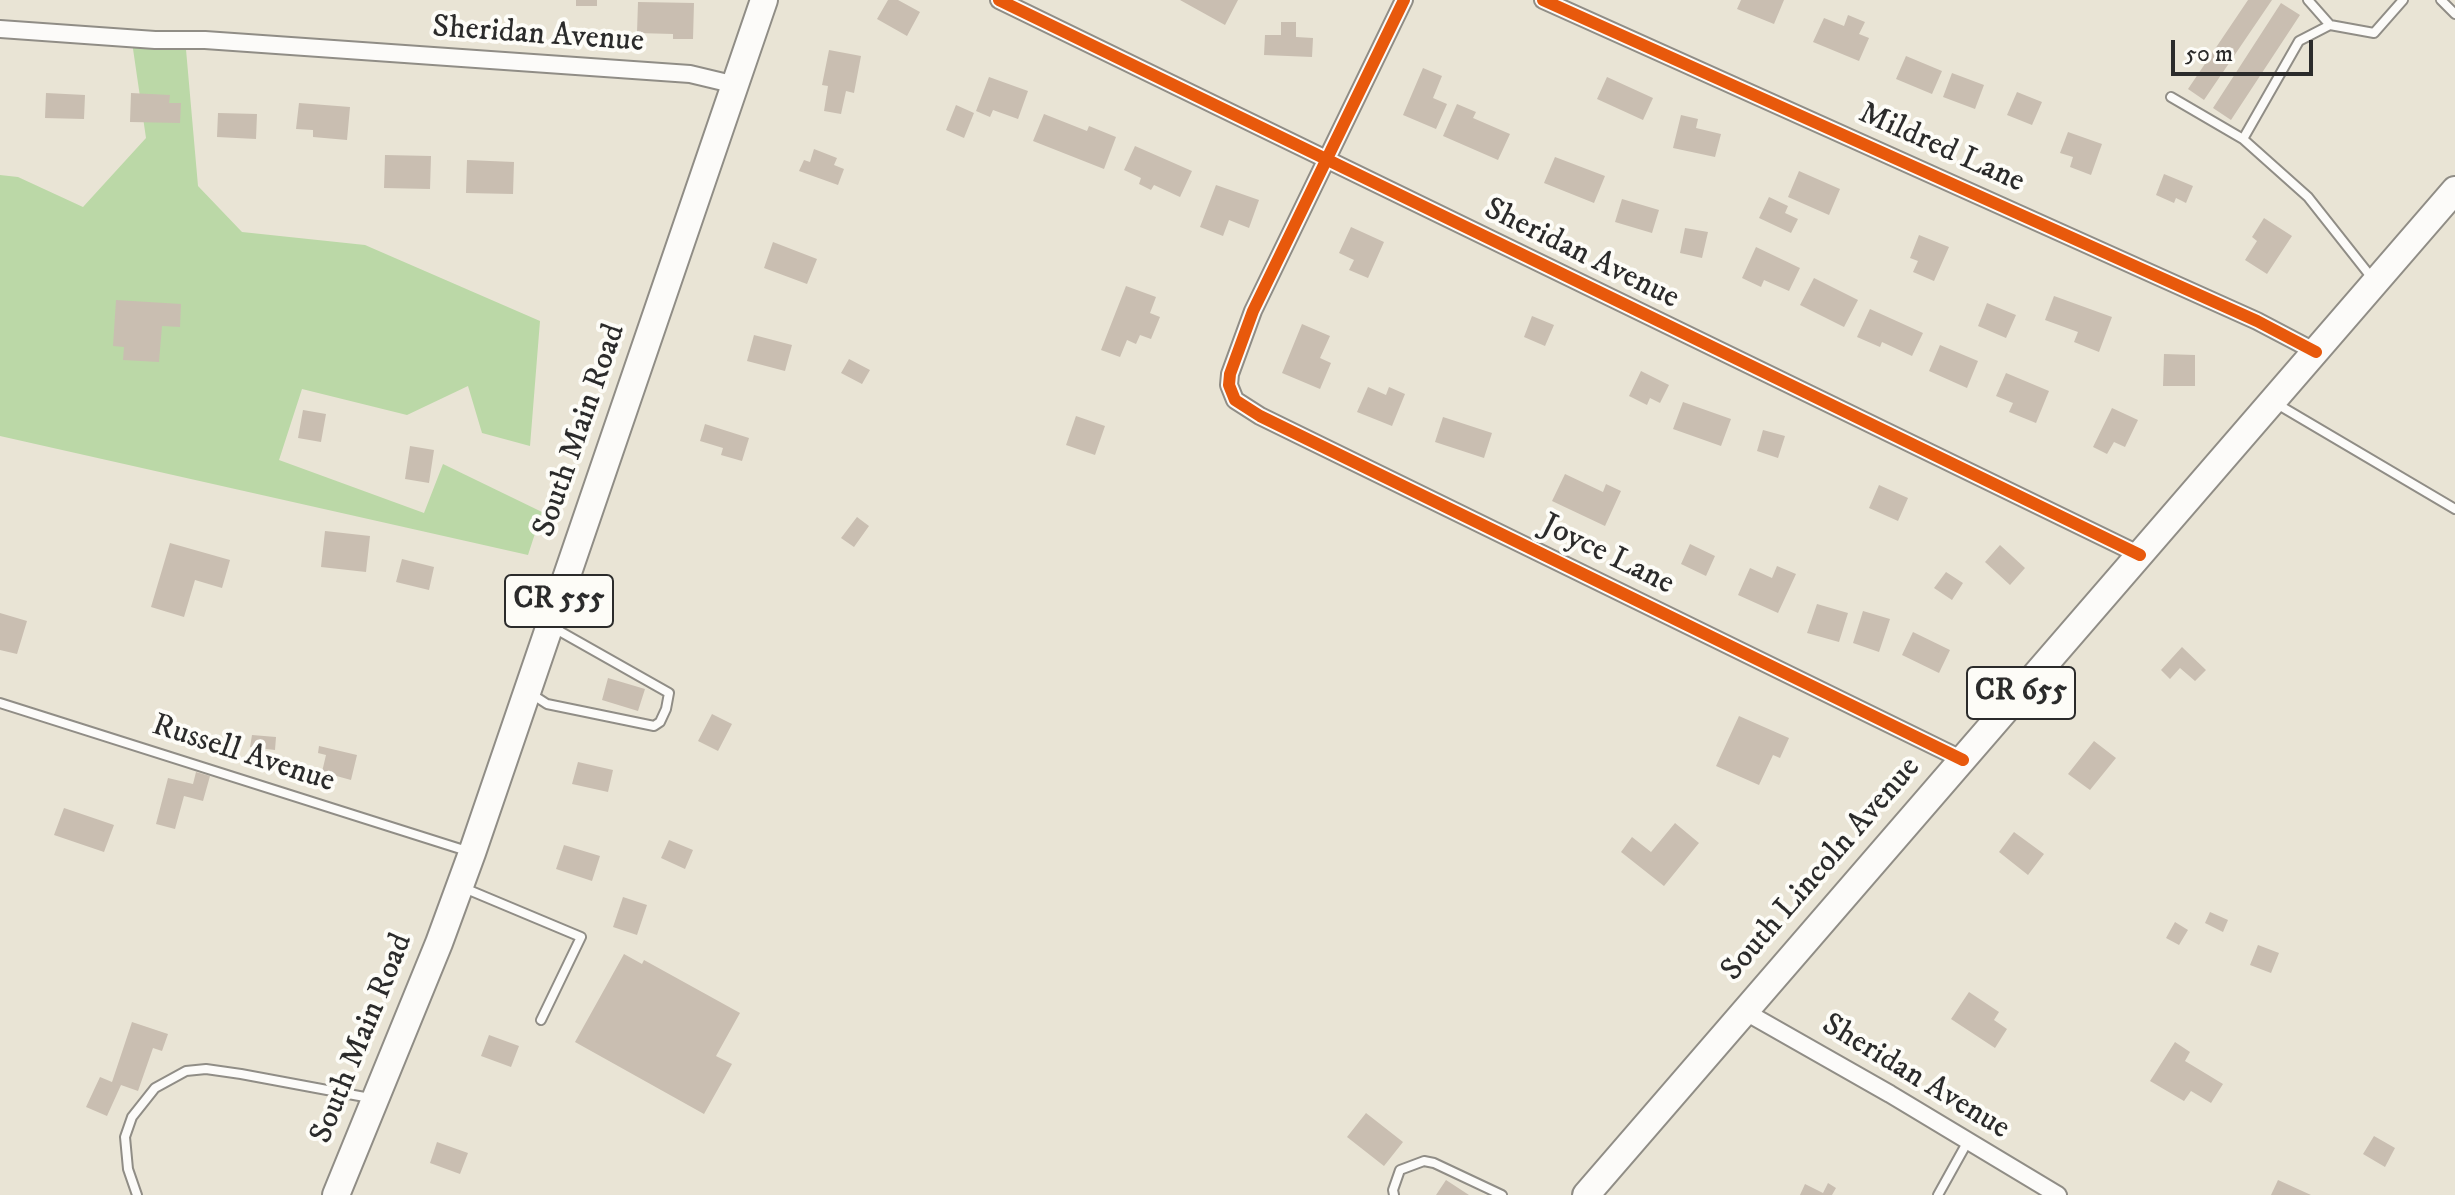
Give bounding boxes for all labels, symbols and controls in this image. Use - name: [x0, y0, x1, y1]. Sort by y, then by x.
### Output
- street label: Sheridan Avenue: [431, 9, 645, 63]
- scale bar: [2175, 24, 2317, 74]
- text: 50 m: [2185, 39, 2233, 69]
- street label: Mildred Lane: [1852, 95, 2030, 203]
- street label: Sheridan Avenue: [1477, 191, 1685, 319]
- street label: South Main Road: [527, 320, 635, 542]
- street label: Joyce Lane: [1534, 507, 1680, 605]
- road number: CR 555: [505, 575, 613, 627]
- road number: CR 655: [1967, 667, 2075, 719]
- street label: Russell Avenue: [147, 707, 339, 803]
- street label: South Lincoln Avenue: [1714, 750, 1930, 990]
- street label: South Main Road: [303, 929, 423, 1149]
- street label: Sheridan Avenue: [1814, 1007, 2016, 1149]

